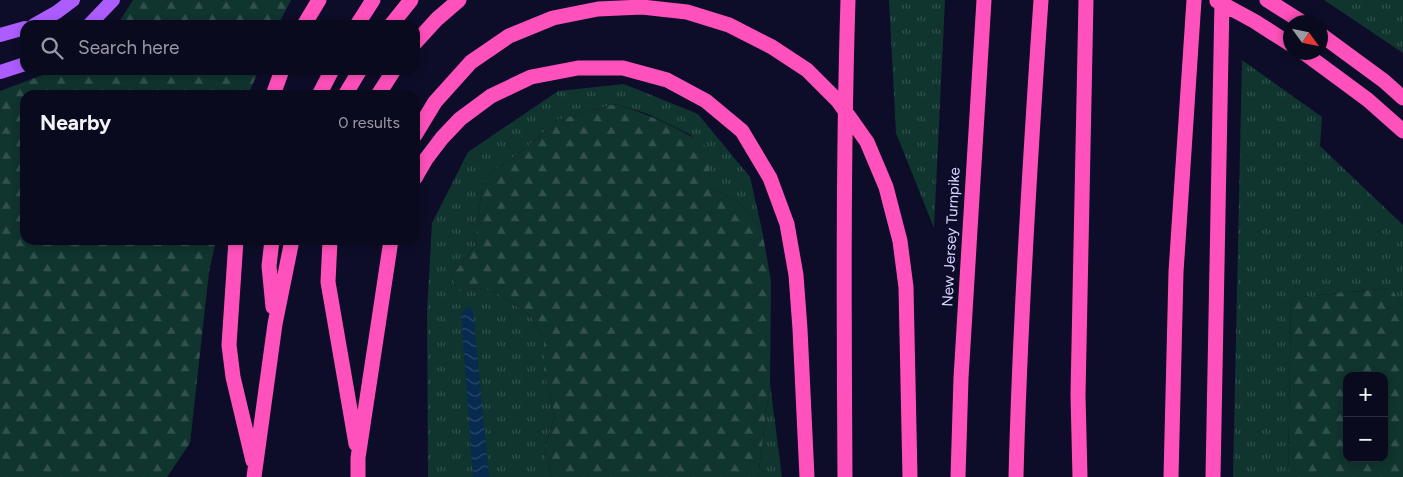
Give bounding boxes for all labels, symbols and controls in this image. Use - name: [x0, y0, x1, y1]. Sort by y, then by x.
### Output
- north arrow: [1283, 15, 1328, 60]
- search box: [20, 20, 420, 75]
- icon: search: [38, 34, 66, 62]
- text: Search here: [78, 36, 180, 59]
- text: Nearby: [40, 110, 111, 135]
- text: 0 results: [338, 113, 400, 132]
- street label: New Jersey Turnpike: [938, 167, 964, 307]
- map controls: [1343, 372, 1388, 462]
- button: +: [1343, 372, 1388, 417]
- button: −: [1343, 417, 1388, 462]

